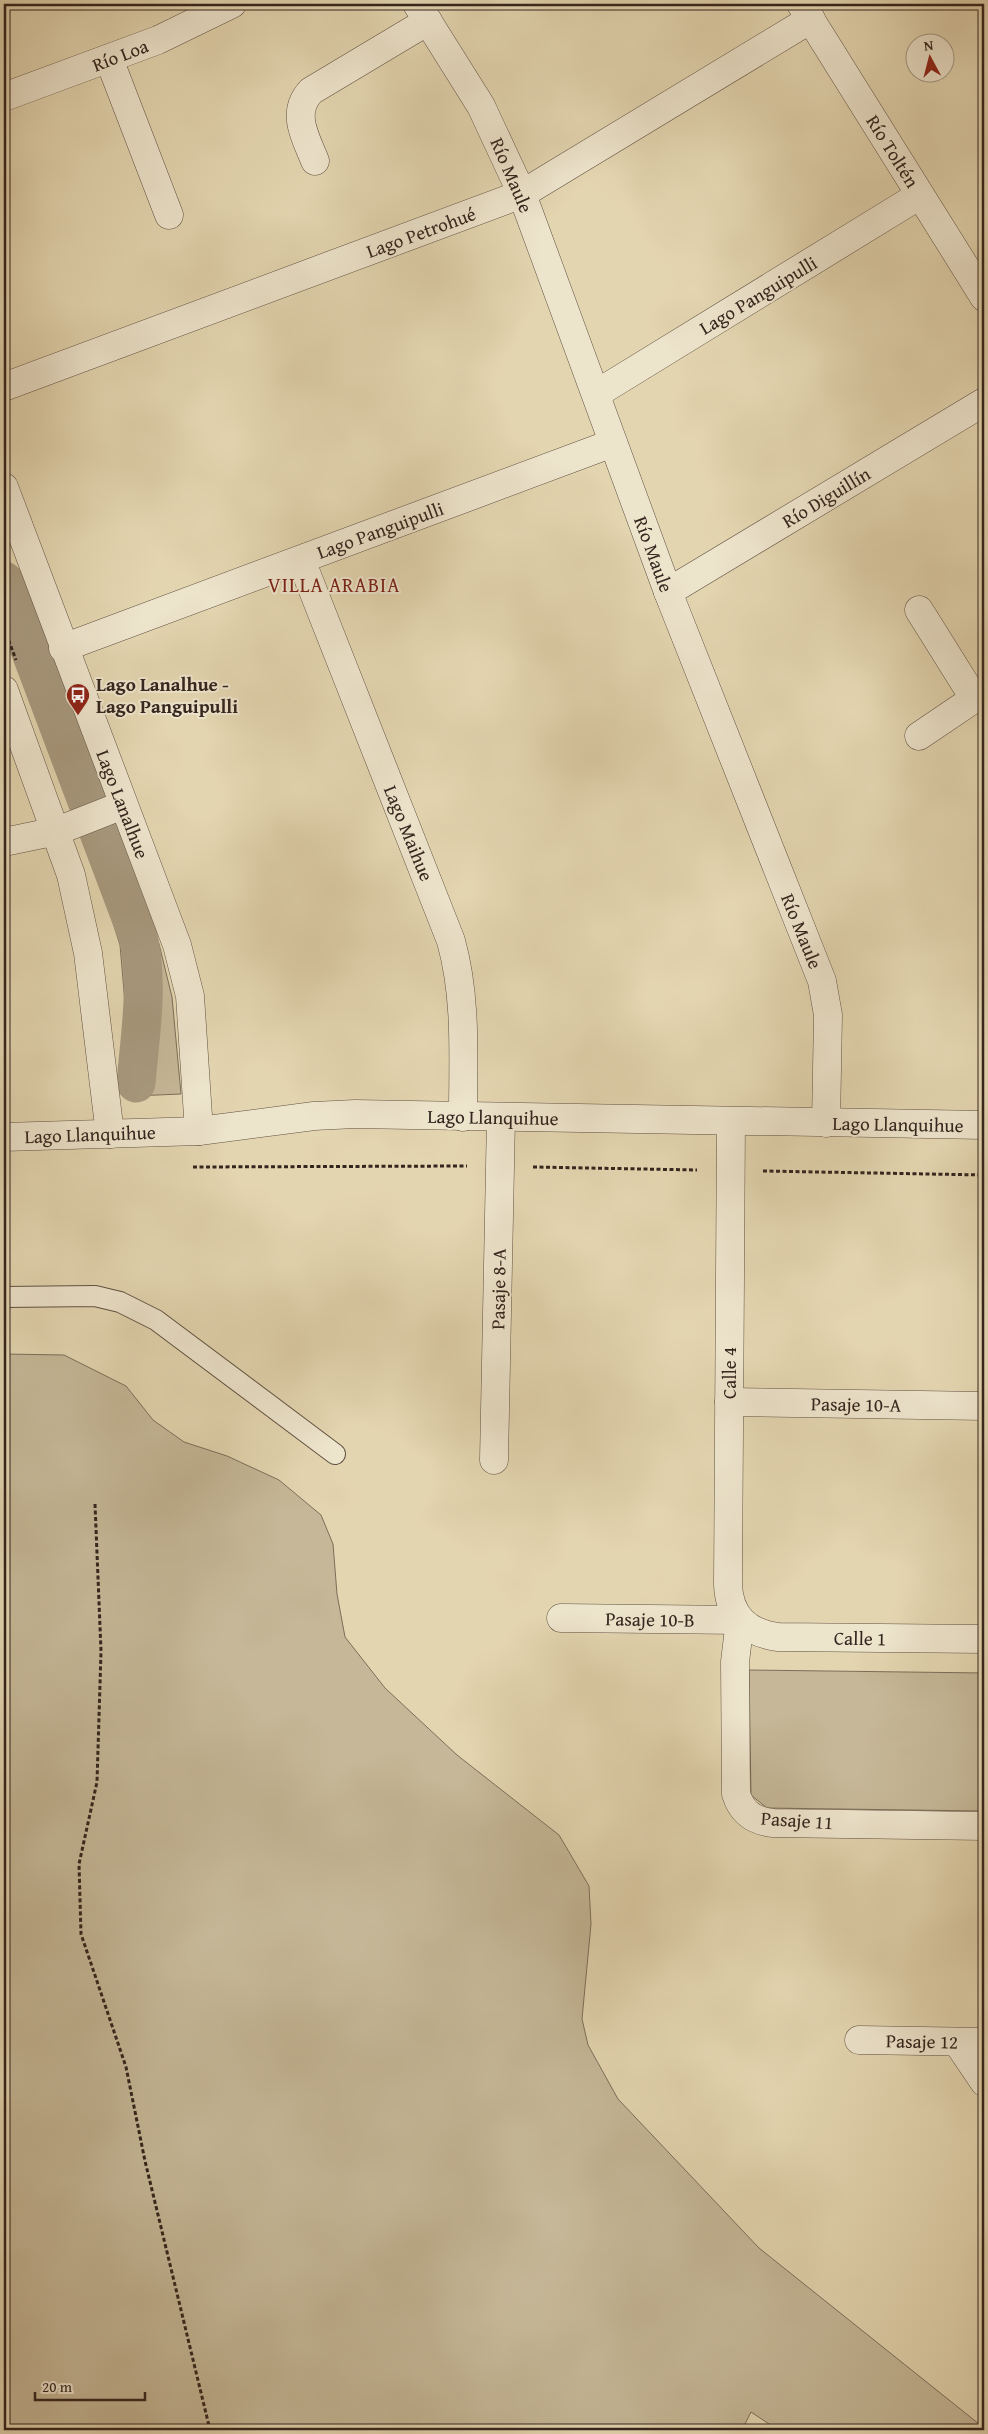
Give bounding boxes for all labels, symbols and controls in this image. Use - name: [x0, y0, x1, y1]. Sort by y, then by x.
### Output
- street label: Río Loa: [88, 32, 152, 78]
- north arrow: [906, 32, 956, 82]
- text: N: [923, 35, 935, 56]
- street label: Río Toltén: [860, 109, 927, 193]
- street label: Río Maule: [484, 133, 540, 217]
- street label: Lago Petrohué: [362, 199, 480, 265]
- street label: Lago Panguipulli: [694, 249, 822, 341]
- street label: Río Diguillín: [776, 459, 876, 534]
- street label: Lago Panguipulli: [313, 494, 447, 566]
- street label: Río Maule: [627, 512, 681, 596]
- district label: VILLA ARABIA: [268, 570, 400, 599]
- place label: Lago Lanalhue - Lago Panguipulli: [96, 670, 238, 720]
- bus stop icon: Lago Lanalhue - Lago Panguipulli: [65, 682, 91, 716]
- street label: Lago Lanalhue: [89, 745, 157, 863]
- street label: Lago Maihue: [377, 781, 441, 885]
- street label: Río Maule: [774, 889, 830, 973]
- street label: Lago Llanquihue: [427, 1102, 559, 1132]
- street label: Lago Llanquihue: [832, 1109, 964, 1139]
- street label: Lago Llanquihue: [24, 1118, 156, 1150]
- street label: Pasaje 8-A: [483, 1248, 513, 1330]
- street label: Calle 4: [715, 1347, 743, 1399]
- street label: Pasaje 10-A: [811, 1389, 902, 1419]
- street label: Pasaje 10-B: [605, 1604, 695, 1634]
- street label: Calle 1: [834, 1624, 886, 1652]
- street label: Pasaje 11: [760, 1804, 834, 1836]
- street label: Pasaje 12: [886, 2026, 958, 2056]
- scale bar: [35, 2369, 145, 2401]
- text: 20 m: [42, 2376, 73, 2397]

